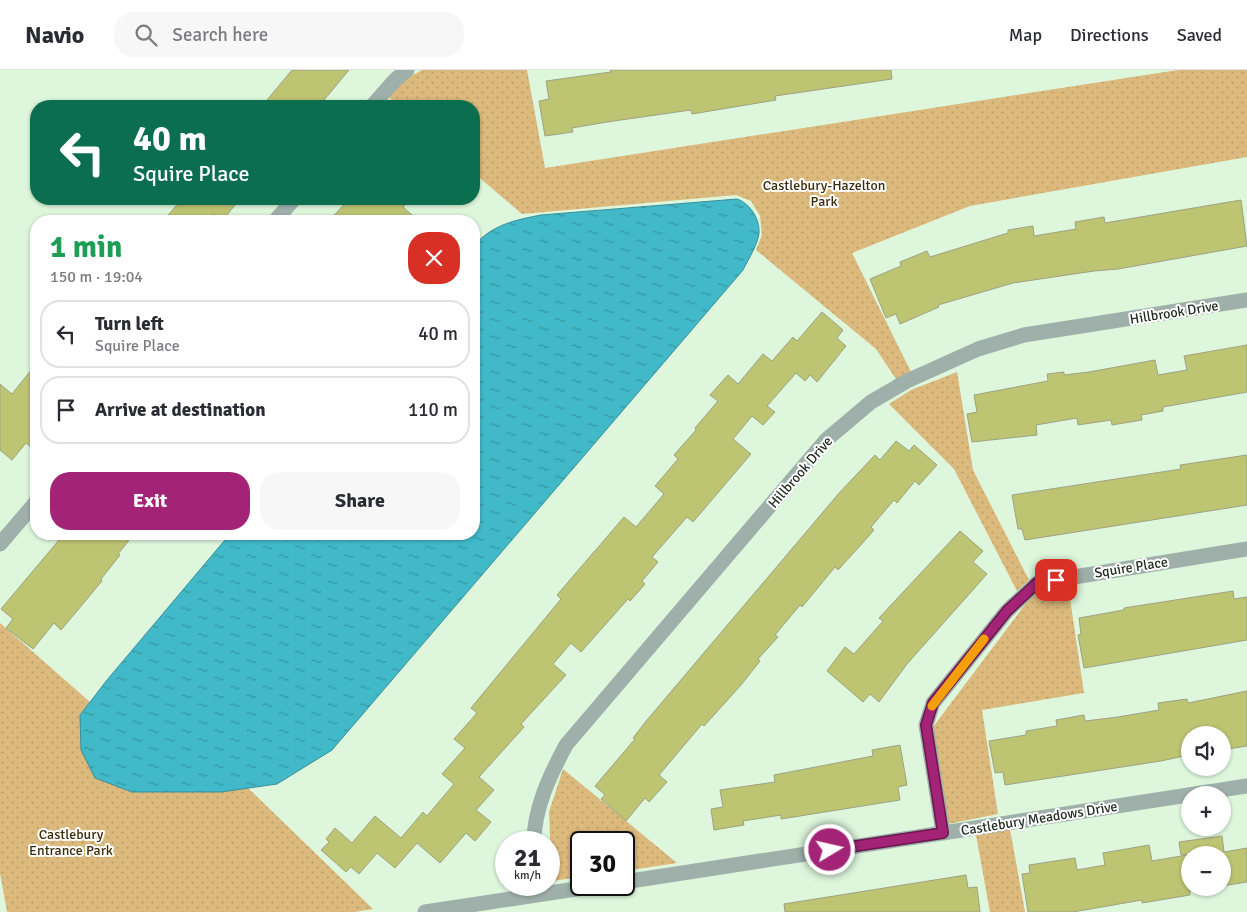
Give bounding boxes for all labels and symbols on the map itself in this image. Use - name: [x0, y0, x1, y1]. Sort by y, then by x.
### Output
- park label: Castlebury-Hazelton Park: [763, 177, 885, 210]
- street label: Hillbrook Drive: [1129, 297, 1220, 328]
- street label: Hillbrook Drive: [765, 433, 836, 512]
- street label: Squire Place: [1093, 553, 1169, 582]
- pin: [1035, 559, 1077, 601]
- street label: Castlebury Meadows Drive: [960, 798, 1119, 839]
- position arrow: [803, 823, 855, 875]
- park label: Castlebury Entrance Park: [29, 826, 113, 859]
- speed limit sign: 30: [570, 831, 635, 896]

